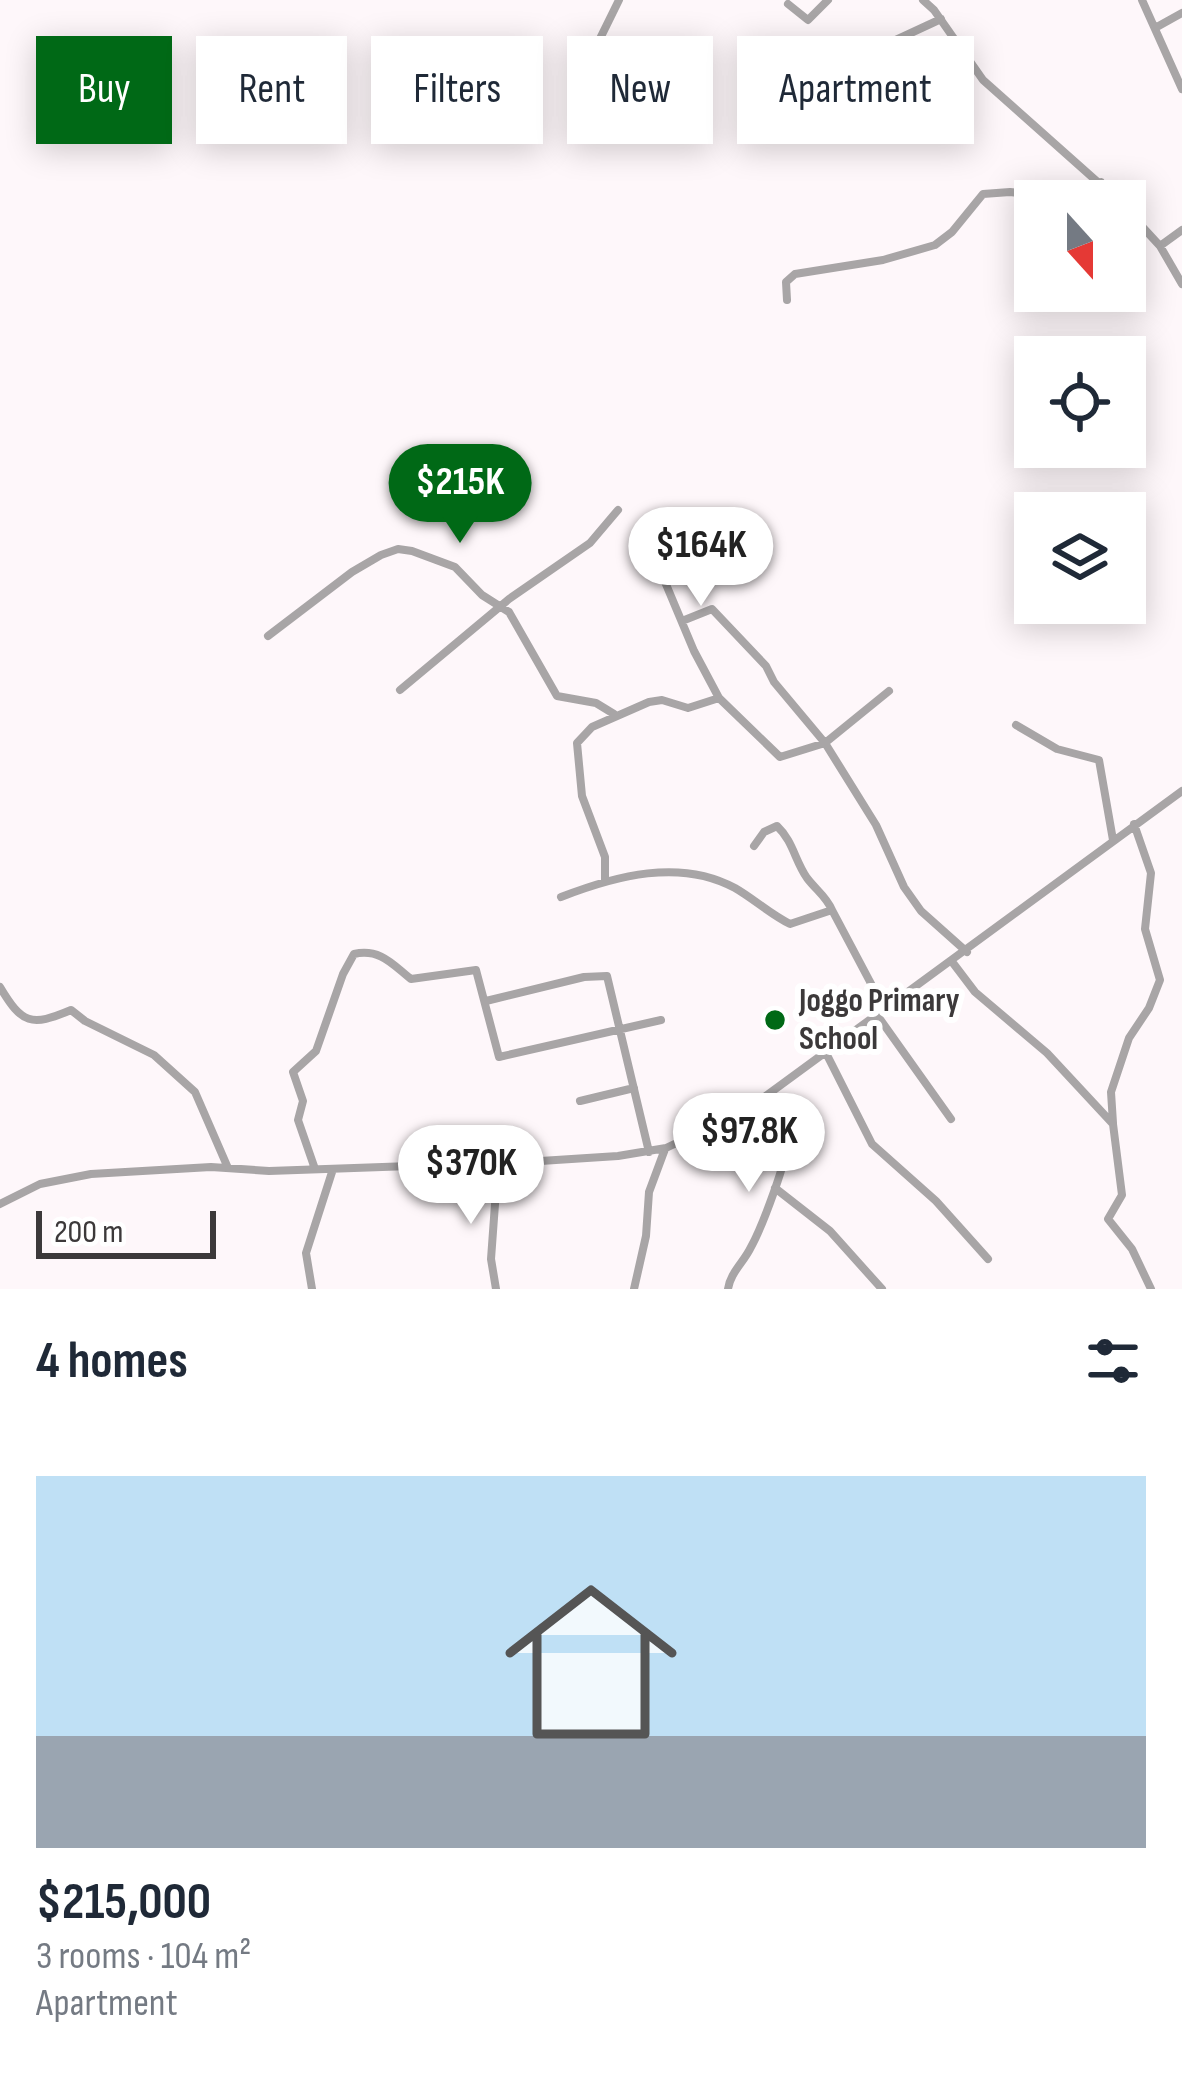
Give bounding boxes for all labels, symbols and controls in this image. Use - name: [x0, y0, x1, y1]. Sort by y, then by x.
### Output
- chip: Buy: [36, 36, 172, 144]
- chip: Rent: [196, 36, 347, 144]
- chip: Filters: [371, 36, 543, 144]
- chip: New: [567, 36, 713, 144]
- chip: Apartment: [737, 36, 974, 144]
- north arrow: [1014, 180, 1146, 312]
- map controls: [1014, 180, 1146, 624]
- button: locate: [1014, 336, 1146, 468]
- pin: $215K: [376, 444, 544, 546]
- text: $215K: [416, 459, 504, 506]
- button: layers: [1014, 492, 1146, 624]
- pin: $164K: [617, 507, 785, 609]
- text: $164K: [655, 522, 747, 569]
- place label: Joggo Primary School: [798, 981, 960, 1059]
- marker: Joggo Primary School: [762, 1007, 788, 1033]
- pin: $97.8K: [651, 1093, 847, 1195]
- text: $97.8K: [700, 1108, 798, 1155]
- pin: $370K: [387, 1125, 555, 1227]
- text: $370K: [425, 1140, 517, 1187]
- scale bar: [36, 1205, 216, 1258]
- text: 200 m: [54, 1212, 123, 1252]
- icon: filters: [1080, 1328, 1146, 1394]
- text: 4 homes: [36, 1331, 188, 1392]
- icon: home: [483, 1554, 699, 1770]
- text: $215,000: [36, 1872, 211, 1933]
- text: 3 rooms · 104 m²: [36, 1933, 251, 1980]
- text: Apartment: [36, 1980, 178, 2027]

